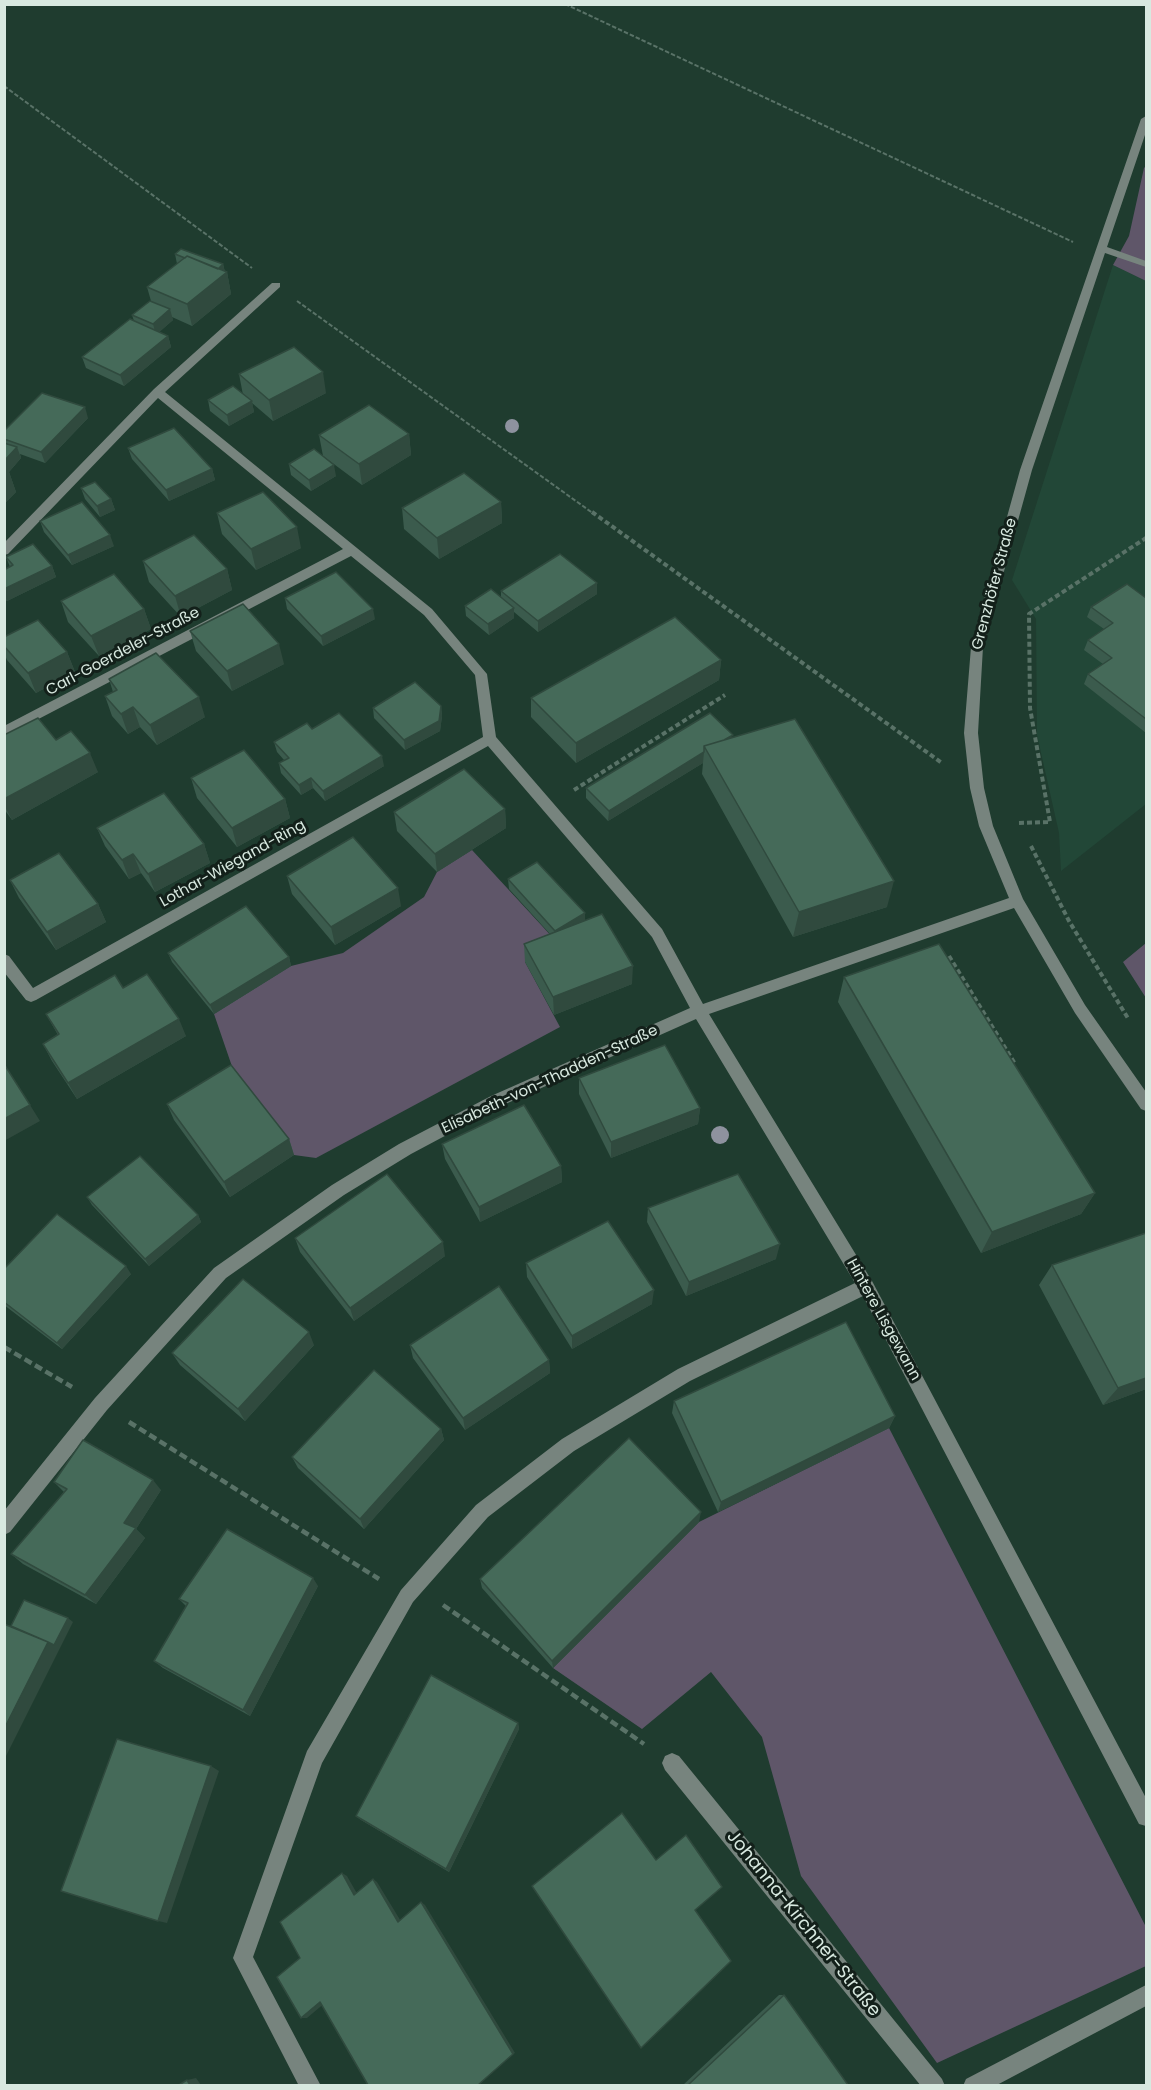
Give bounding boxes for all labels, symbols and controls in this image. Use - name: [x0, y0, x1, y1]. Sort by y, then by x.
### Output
- street label: Grenzhöfer Straße: [969, 516, 1021, 652]
- street label: Carl-Goerdeler-Straße: [43, 604, 203, 700]
- street label: Lothar-Wiegand-Ring: [157, 816, 309, 912]
- street label: Elisabeth-von-Thadden-Straße: [439, 1022, 661, 1138]
- street label: Hintere Lisgewann: [842, 1256, 924, 1384]
- street label: Johanna-Kirchner-Straße: [721, 1827, 885, 2021]

